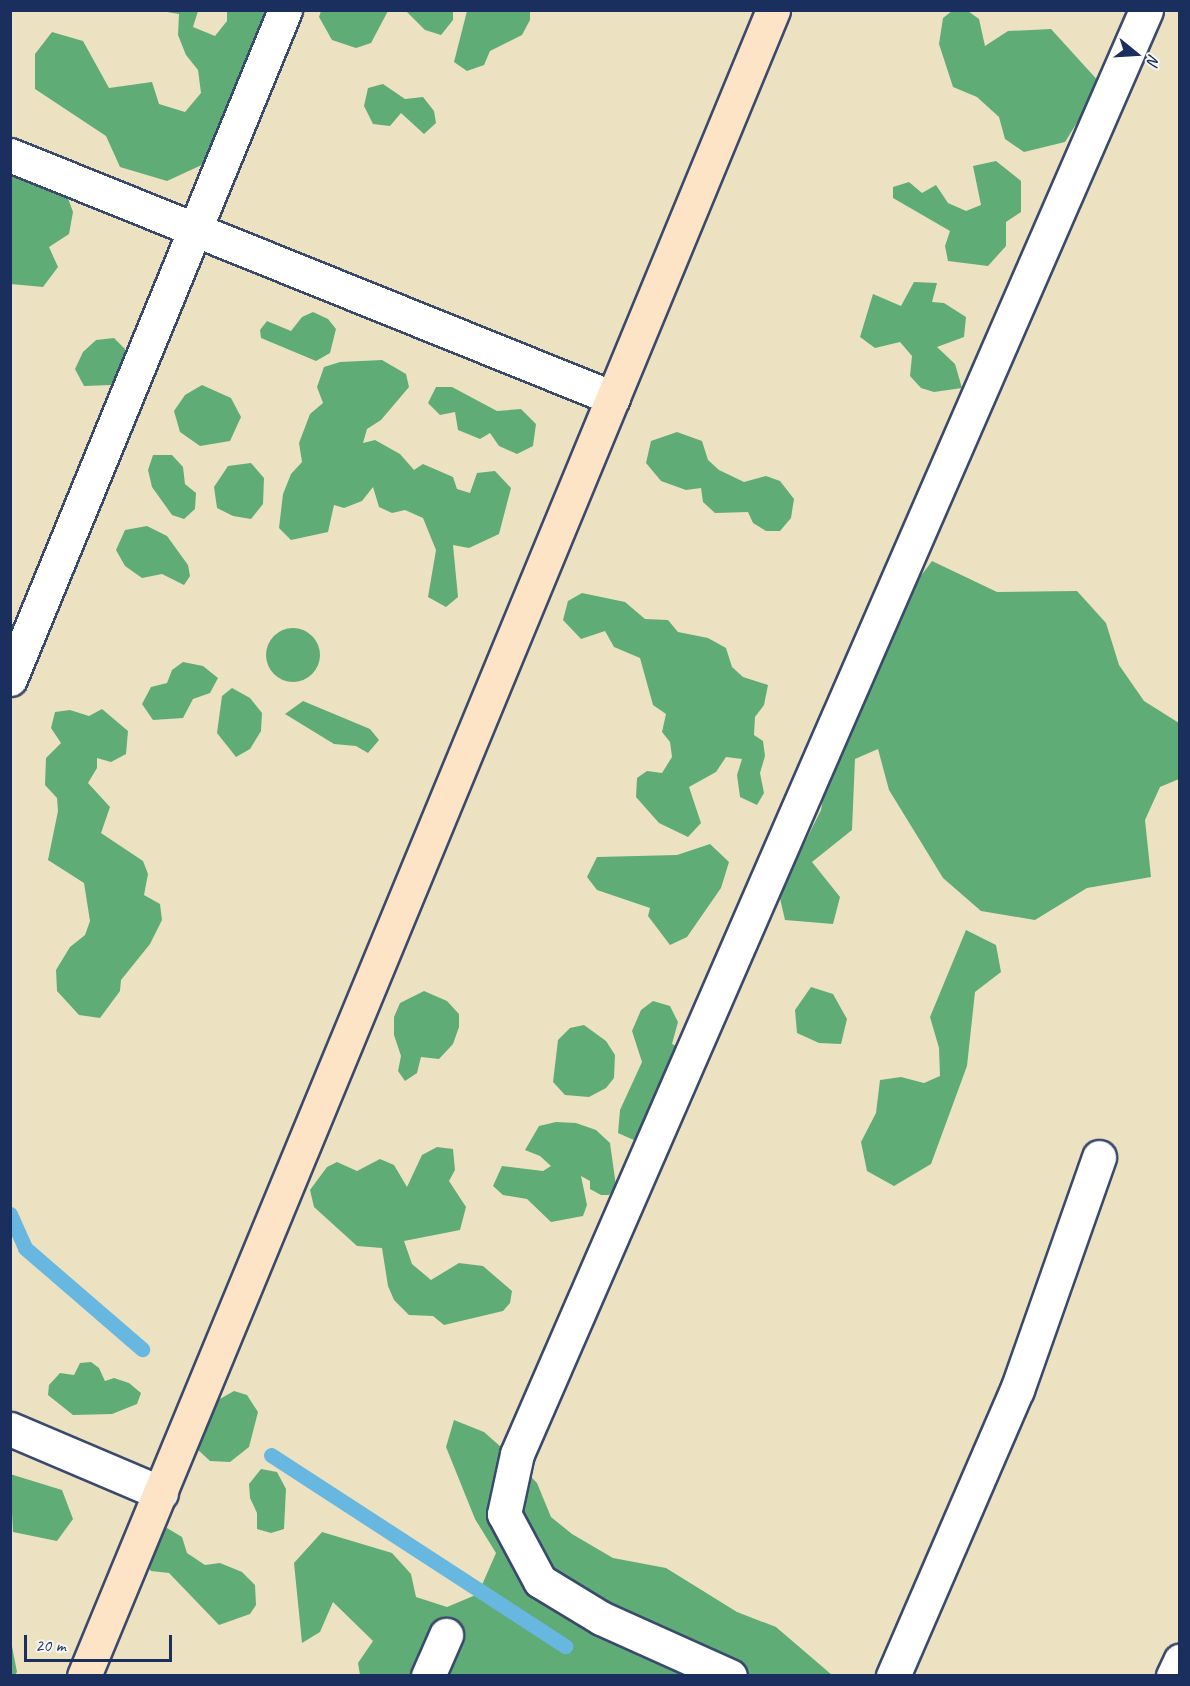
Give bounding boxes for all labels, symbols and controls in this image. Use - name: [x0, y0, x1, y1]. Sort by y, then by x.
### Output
- north arrow: [1106, 24, 1166, 84]
- text: N: [1142, 52, 1164, 67]
- scale bar: [27, 1623, 176, 1661]
- text: 20 m: [35, 1634, 66, 1656]

